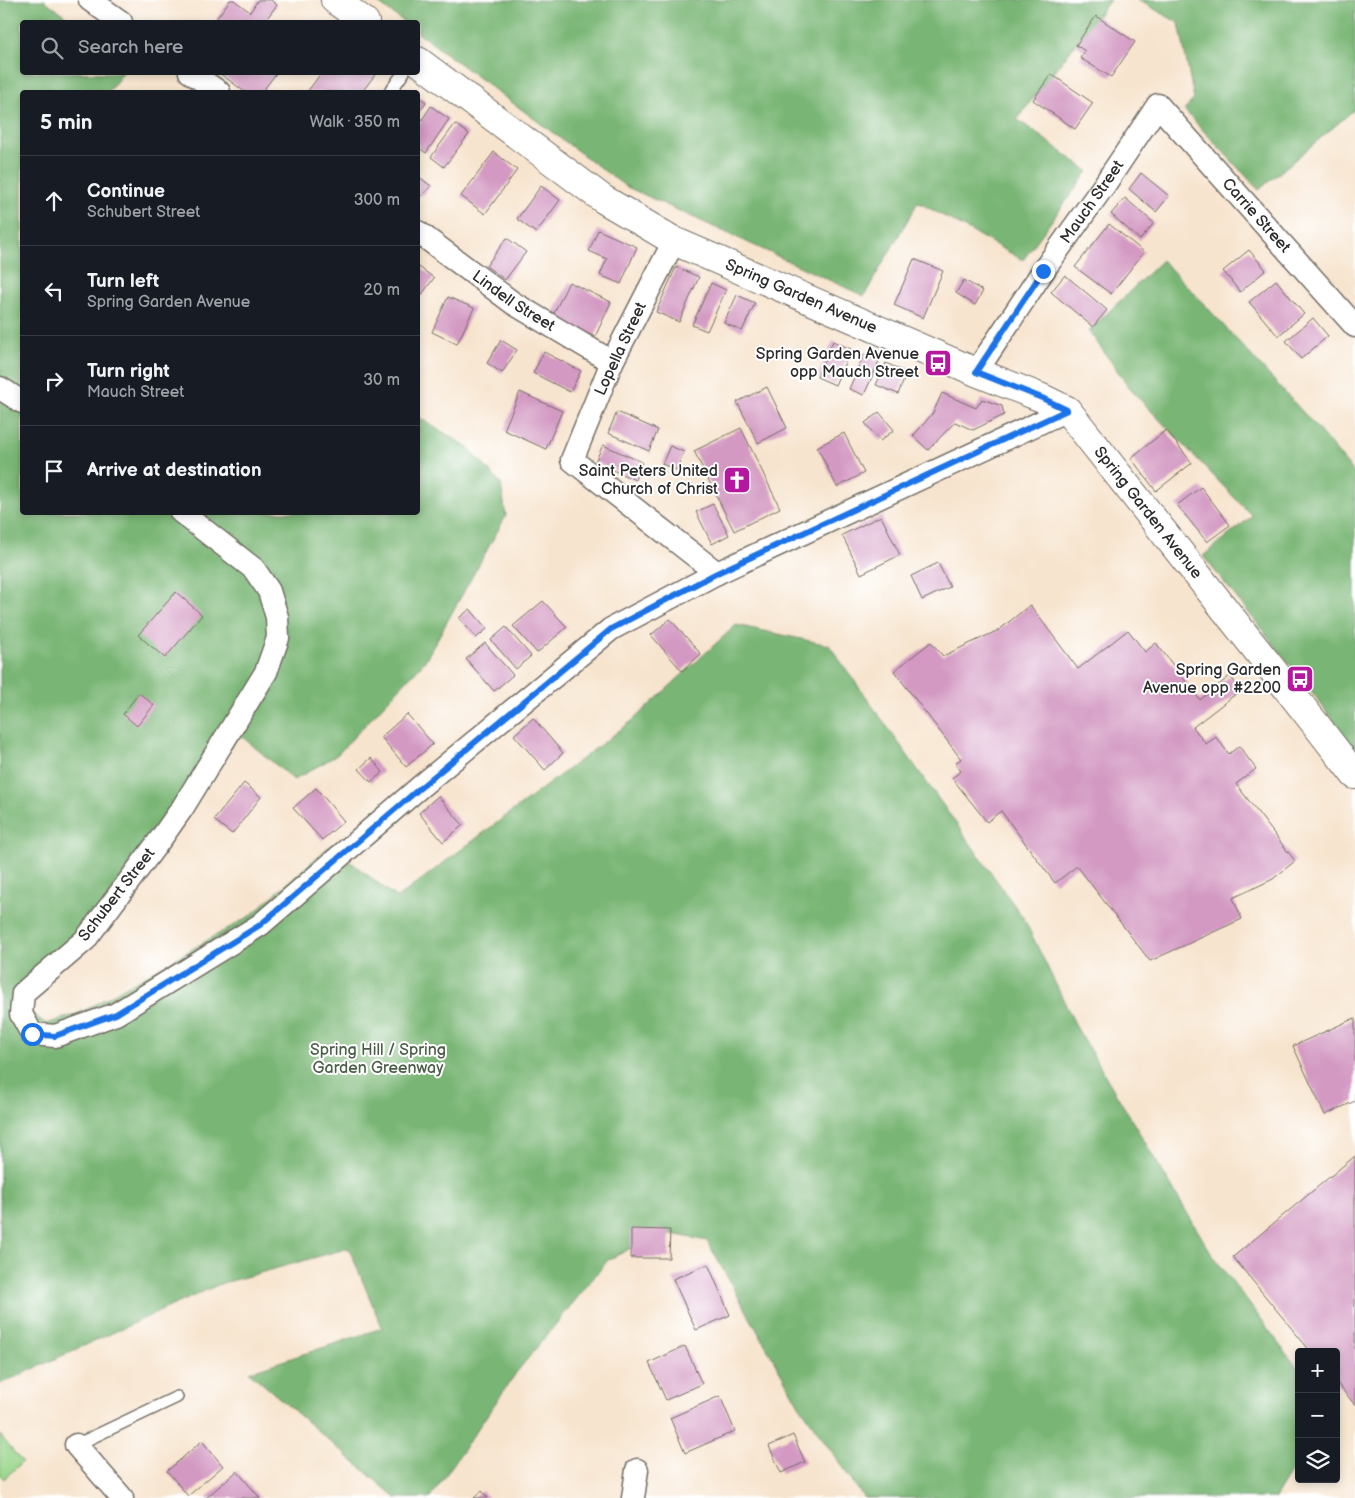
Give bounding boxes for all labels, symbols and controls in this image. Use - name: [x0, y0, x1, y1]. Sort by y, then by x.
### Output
- search box: [20, 20, 420, 75]
- icon: search: [38, 34, 66, 62]
- text: Search here: [78, 36, 183, 59]
- text: 5 min: [40, 110, 93, 135]
- text: Walk · 350 m: [309, 113, 400, 132]
- street label: Mauch Street: [1056, 157, 1128, 247]
- street label: Carrie Street: [1218, 174, 1295, 257]
- text: Continue: [87, 180, 165, 203]
- icon: ahead: [40, 187, 68, 215]
- text: 300 m: [354, 191, 400, 210]
- text: Schubert Street: [87, 203, 200, 222]
- street label: Spring Garden Avenue: [723, 255, 880, 338]
- route end: [1032, 260, 1055, 283]
- street label: Lindell Street: [468, 266, 559, 335]
- text: Turn left: [87, 270, 159, 293]
- icon: left: [40, 277, 68, 305]
- text: 20 m: [364, 281, 400, 300]
- text: Spring Garden Avenue: [87, 293, 250, 312]
- street label: Lopella Street: [591, 299, 651, 399]
- place label: Spring Garden Avenue opp Mauch Street: [756, 345, 920, 382]
- bus stop icon: Spring Garden Avenue opp Mauch Street: [923, 348, 953, 378]
- text: Turn right: [87, 360, 170, 383]
- icon: right: [40, 367, 68, 395]
- text: 30 m: [363, 371, 400, 390]
- text: Mauch Street: [87, 383, 184, 402]
- street label: Spring Garden Avenue: [1090, 443, 1207, 583]
- icon: arrive: [40, 457, 68, 485]
- text: Arrive at destination: [87, 459, 262, 482]
- place label: Saint Peters United Church of Christ: [579, 462, 718, 499]
- church icon: Saint Peters United Church of Christ: [722, 465, 752, 495]
- place label: Spring Garden Avenue opp #2200: [1143, 661, 1281, 698]
- bus stop icon: Spring Garden Avenue opp #2200: [1285, 664, 1315, 694]
- street label: Schubert Street: [75, 844, 159, 945]
- route start: [21, 1023, 44, 1046]
- park label: Spring Hill / Spring Garden Greenway: [310, 1041, 446, 1078]
- map controls: [1295, 1348, 1340, 1483]
- button: +: [1295, 1348, 1340, 1393]
- button: −: [1295, 1393, 1340, 1438]
- button: layers: [1295, 1438, 1340, 1483]

